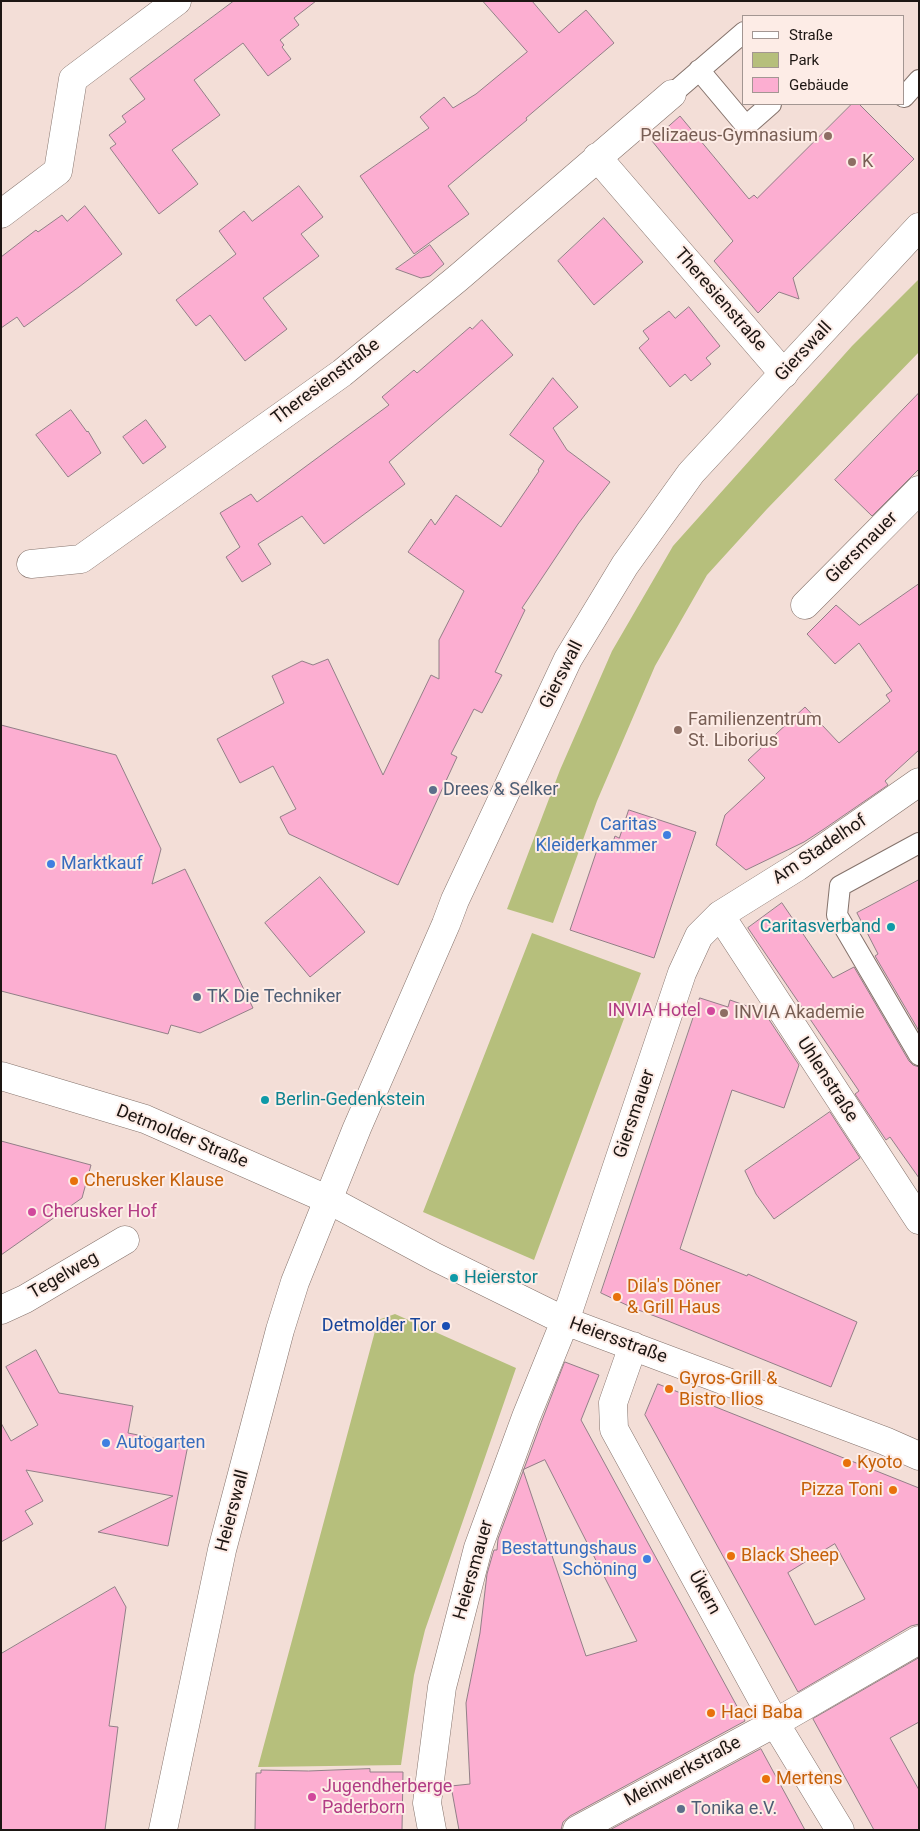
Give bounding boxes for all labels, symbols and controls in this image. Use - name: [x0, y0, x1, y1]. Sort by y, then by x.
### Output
- legend: [742, 15, 905, 105]
- text: Straße: [789, 26, 833, 44]
- text: Park: [789, 51, 819, 69]
- text: Gebäude: [789, 76, 848, 94]
- place label: Pelizaeus-Gymnasium: [640, 125, 818, 147]
- marker: Pelizaeus-Gymnasium: [822, 130, 834, 142]
- place label: K: [862, 151, 873, 173]
- marker: K: [846, 156, 858, 168]
- street label: Theresienstraße: [669, 244, 771, 356]
- street label: Gierswall: [771, 318, 837, 386]
- street label: Theresienstraße: [268, 334, 384, 430]
- street label: Giersmauer: [822, 508, 902, 588]
- street label: Gierswall: [536, 637, 588, 713]
- place label: Familienzentrum St. Liborius: [688, 709, 822, 752]
- marker: Familienzentrum St. Liborius: [672, 724, 684, 736]
- place label: Drees & Selker: [443, 779, 558, 801]
- marker: Drees & Selker: [427, 784, 439, 796]
- street label: Am Stadelhof: [769, 811, 871, 889]
- place label: Caritas Kleiderkammer: [535, 814, 657, 856]
- marker: Caritas Kleiderkammer: [661, 829, 673, 841]
- place label: Marktkauf: [61, 853, 143, 875]
- marker: Marktkauf: [45, 858, 57, 870]
- place label: Caritasverband: [760, 916, 881, 938]
- marker: Caritasverband: [885, 921, 897, 933]
- place label: TK Die Techniker: [207, 986, 341, 1008]
- marker: TK Die Techniker: [191, 991, 203, 1003]
- place label: INVIA Hotel: [608, 1000, 701, 1022]
- place label: INVIA Akademie: [734, 1002, 865, 1024]
- marker: INVIA Hotel: [705, 1005, 717, 1017]
- marker: INVIA Akademie: [718, 1007, 730, 1019]
- street label: Uhlenstraße: [792, 1034, 862, 1126]
- street label: Giersmauer: [610, 1067, 660, 1161]
- place label: Berlin-Gedenkstein: [275, 1089, 425, 1111]
- marker: Berlin-Gedenkstein: [259, 1094, 271, 1106]
- street label: Detmolder Straße: [113, 1101, 251, 1173]
- place label: Cherusker Klause: [84, 1170, 224, 1192]
- marker: Cherusker Klause: [68, 1175, 80, 1187]
- place label: Cherusker Hof: [42, 1201, 157, 1223]
- marker: Cherusker Hof: [26, 1206, 38, 1218]
- street label: Tegelweg: [25, 1247, 103, 1305]
- place label: Heierstor: [464, 1267, 538, 1289]
- marker: Heierstor: [448, 1272, 460, 1284]
- place label: Dila's Döner & Grill Haus: [627, 1276, 721, 1318]
- marker: Dila's Döner & Grill Haus: [611, 1291, 623, 1303]
- street label: Heiersstraße: [566, 1313, 670, 1369]
- place label: Detmolder Tor: [322, 1315, 436, 1337]
- marker: Detmolder Tor: [440, 1320, 452, 1332]
- place label: Gyros-Grill & Bistro Ilios: [679, 1368, 777, 1410]
- marker: Gyros-Grill & Bistro Ilios: [663, 1383, 675, 1395]
- place label: Autogarten: [116, 1432, 205, 1454]
- marker: Autogarten: [100, 1437, 112, 1449]
- place label: Kyoto: [857, 1452, 903, 1474]
- marker: Kyoto: [841, 1457, 853, 1469]
- street label: Heierswall: [212, 1468, 254, 1554]
- place label: Pizza Toni: [801, 1479, 883, 1501]
- marker: Pizza Toni: [887, 1484, 899, 1496]
- street label: Heiersmauer: [449, 1518, 499, 1622]
- place label: Bestattungshaus Schöning: [501, 1538, 637, 1580]
- place label: Black Sheep: [741, 1545, 839, 1567]
- marker: Black Sheep: [725, 1550, 737, 1562]
- marker: Bestattungshaus Schöning: [641, 1553, 653, 1565]
- street label: Ükern: [683, 1568, 725, 1618]
- place label: Haci Baba: [721, 1702, 803, 1724]
- marker: Haci Baba: [705, 1707, 717, 1719]
- street label: Meinwerkstraße: [621, 1732, 745, 1812]
- place label: Mertens: [776, 1768, 842, 1790]
- marker: Mertens: [760, 1773, 772, 1785]
- place label: Jugendherberge Paderborn: [322, 1776, 452, 1818]
- marker: Jugendherberge Paderborn: [306, 1791, 318, 1803]
- place label: Tonika e.V.: [691, 1798, 777, 1820]
- marker: Tonika e.V.: [675, 1803, 687, 1815]

